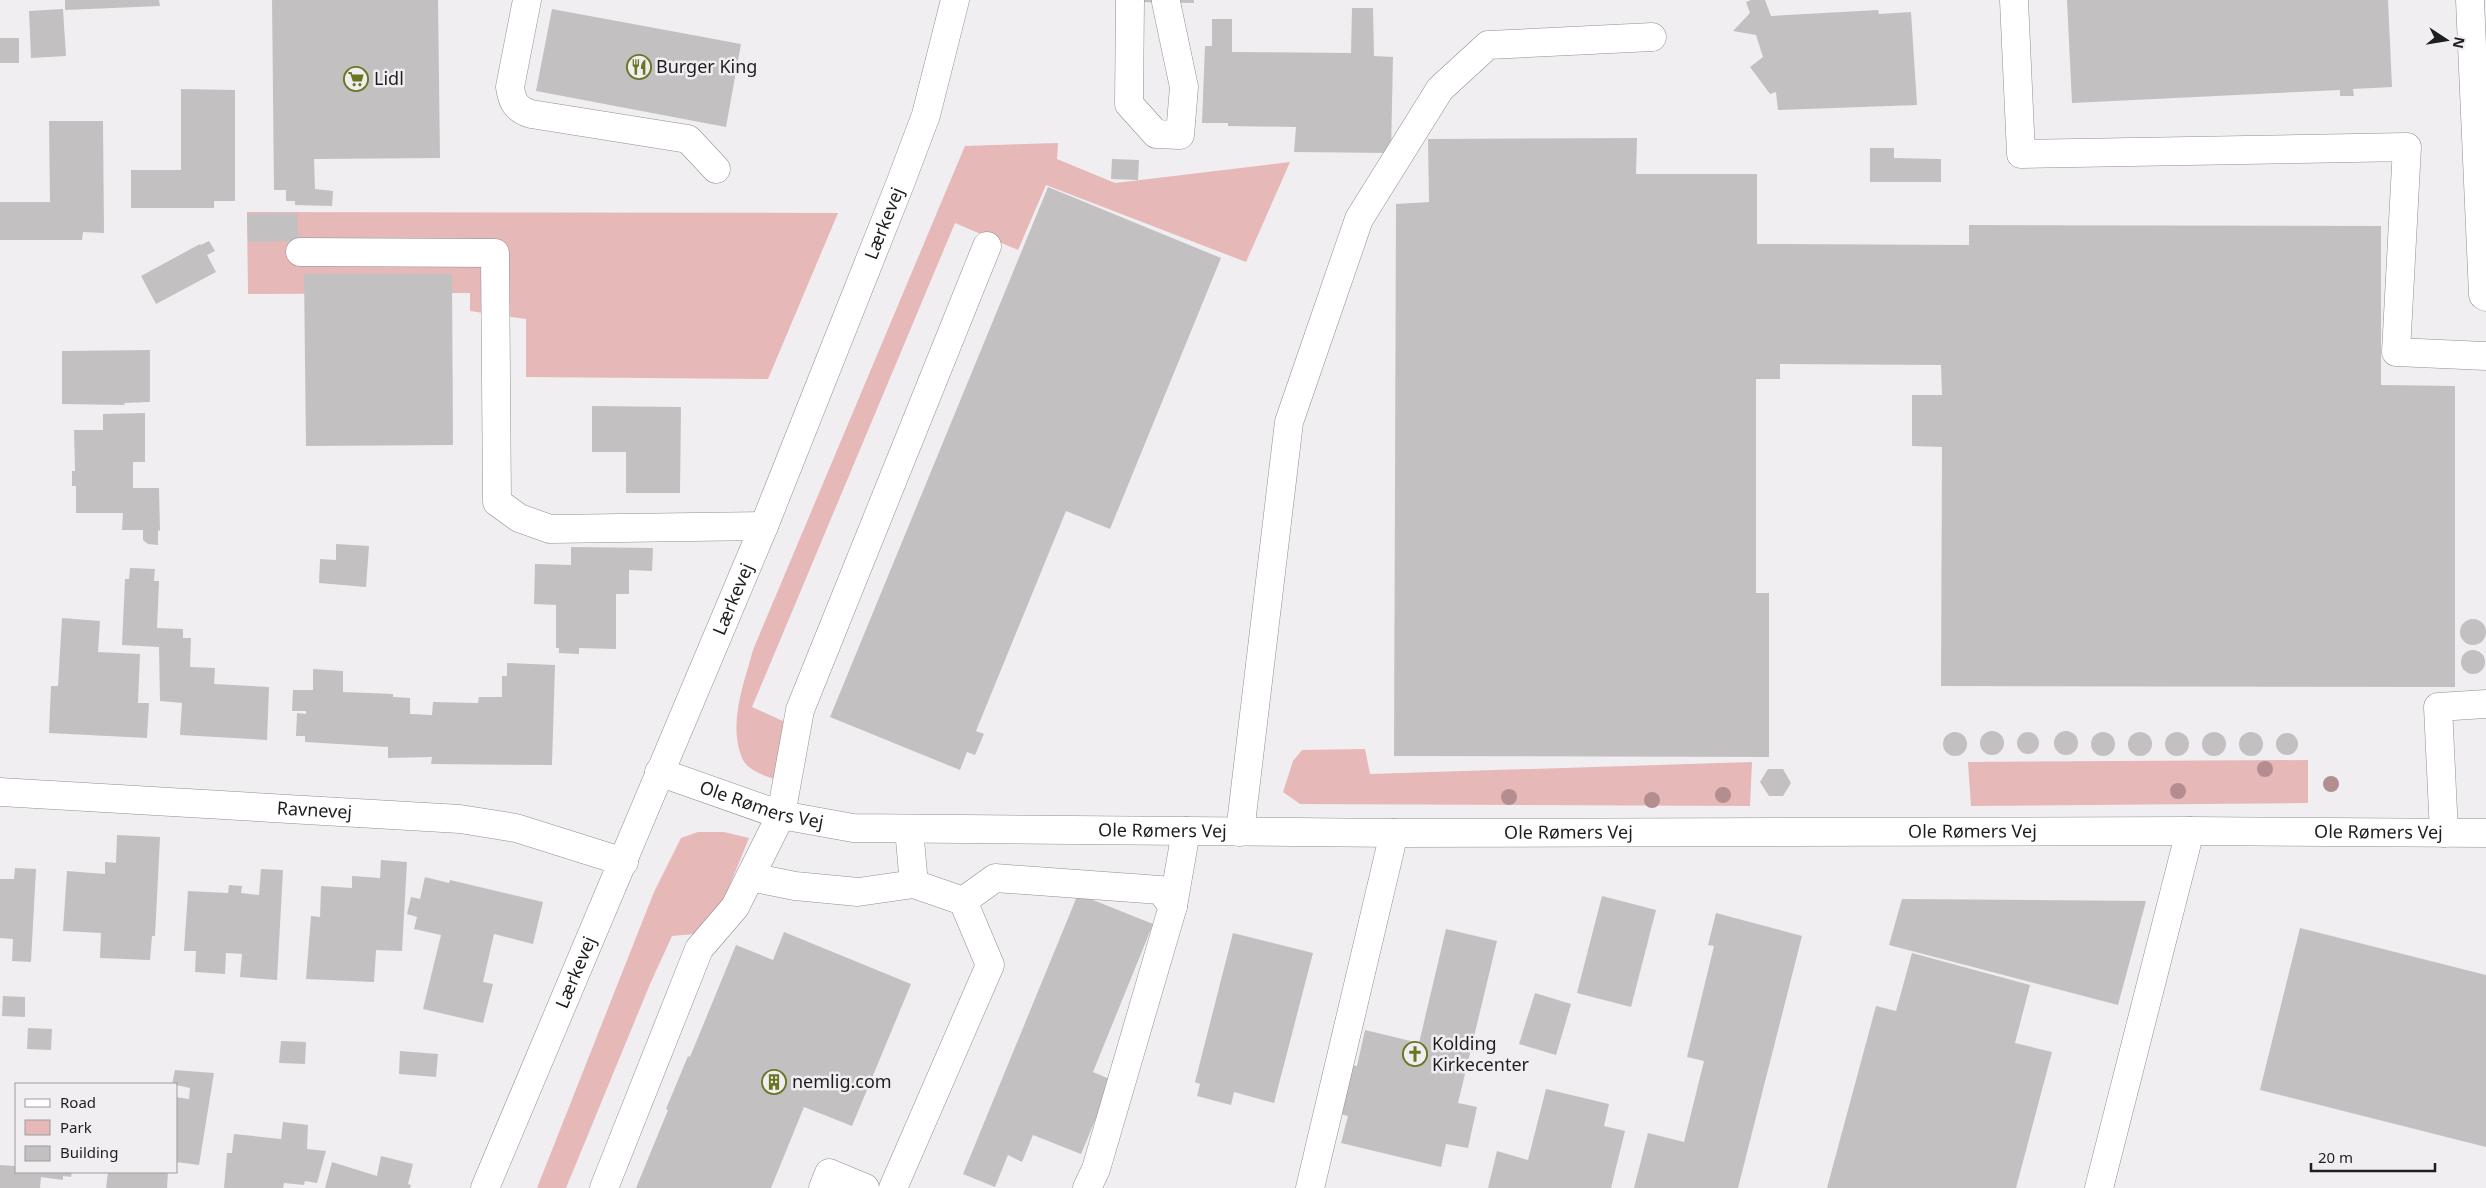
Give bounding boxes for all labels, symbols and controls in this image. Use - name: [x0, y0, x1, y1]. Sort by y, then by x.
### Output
- north arrow: [2421, 15, 2471, 65]
- text: N: [2449, 35, 2470, 50]
- restaurant icon: Burger King: [626, 54, 652, 80]
- place label: Burger King: [656, 54, 757, 78]
- supermarket icon: Lidl: [343, 66, 369, 92]
- place label: Lidl: [374, 66, 404, 90]
- street label: Lærkevej: [858, 183, 909, 263]
- street label: Lærkevej: [706, 559, 758, 638]
- street label: Ole Rømers Vej: [697, 774, 826, 833]
- street label: Ravnevej: [276, 795, 353, 824]
- street label: Ole Rømers Vej: [1098, 817, 1227, 842]
- street label: Ole Rømers Vej: [1908, 818, 2037, 843]
- street label: Ole Rømers Vej: [1504, 819, 1633, 844]
- street label: Ole Rømers Vej: [2314, 819, 2443, 844]
- street label: Lærkevej: [549, 932, 601, 1012]
- place label: Kolding Kirkecenter: [1432, 1031, 1530, 1076]
- church icon: Kolding Kirkecenter: [1402, 1041, 1428, 1067]
- building icon: nemlig.com: [761, 1069, 787, 1095]
- place label: nemlig.com: [792, 1069, 892, 1093]
- legend: [15, 1083, 178, 1173]
- text: Road: [60, 1092, 96, 1112]
- text: Park: [60, 1117, 92, 1137]
- scale bar: [2311, 1140, 2435, 1172]
- text: Building: [60, 1142, 118, 1162]
- text: 20 m: [2318, 1147, 2353, 1167]

